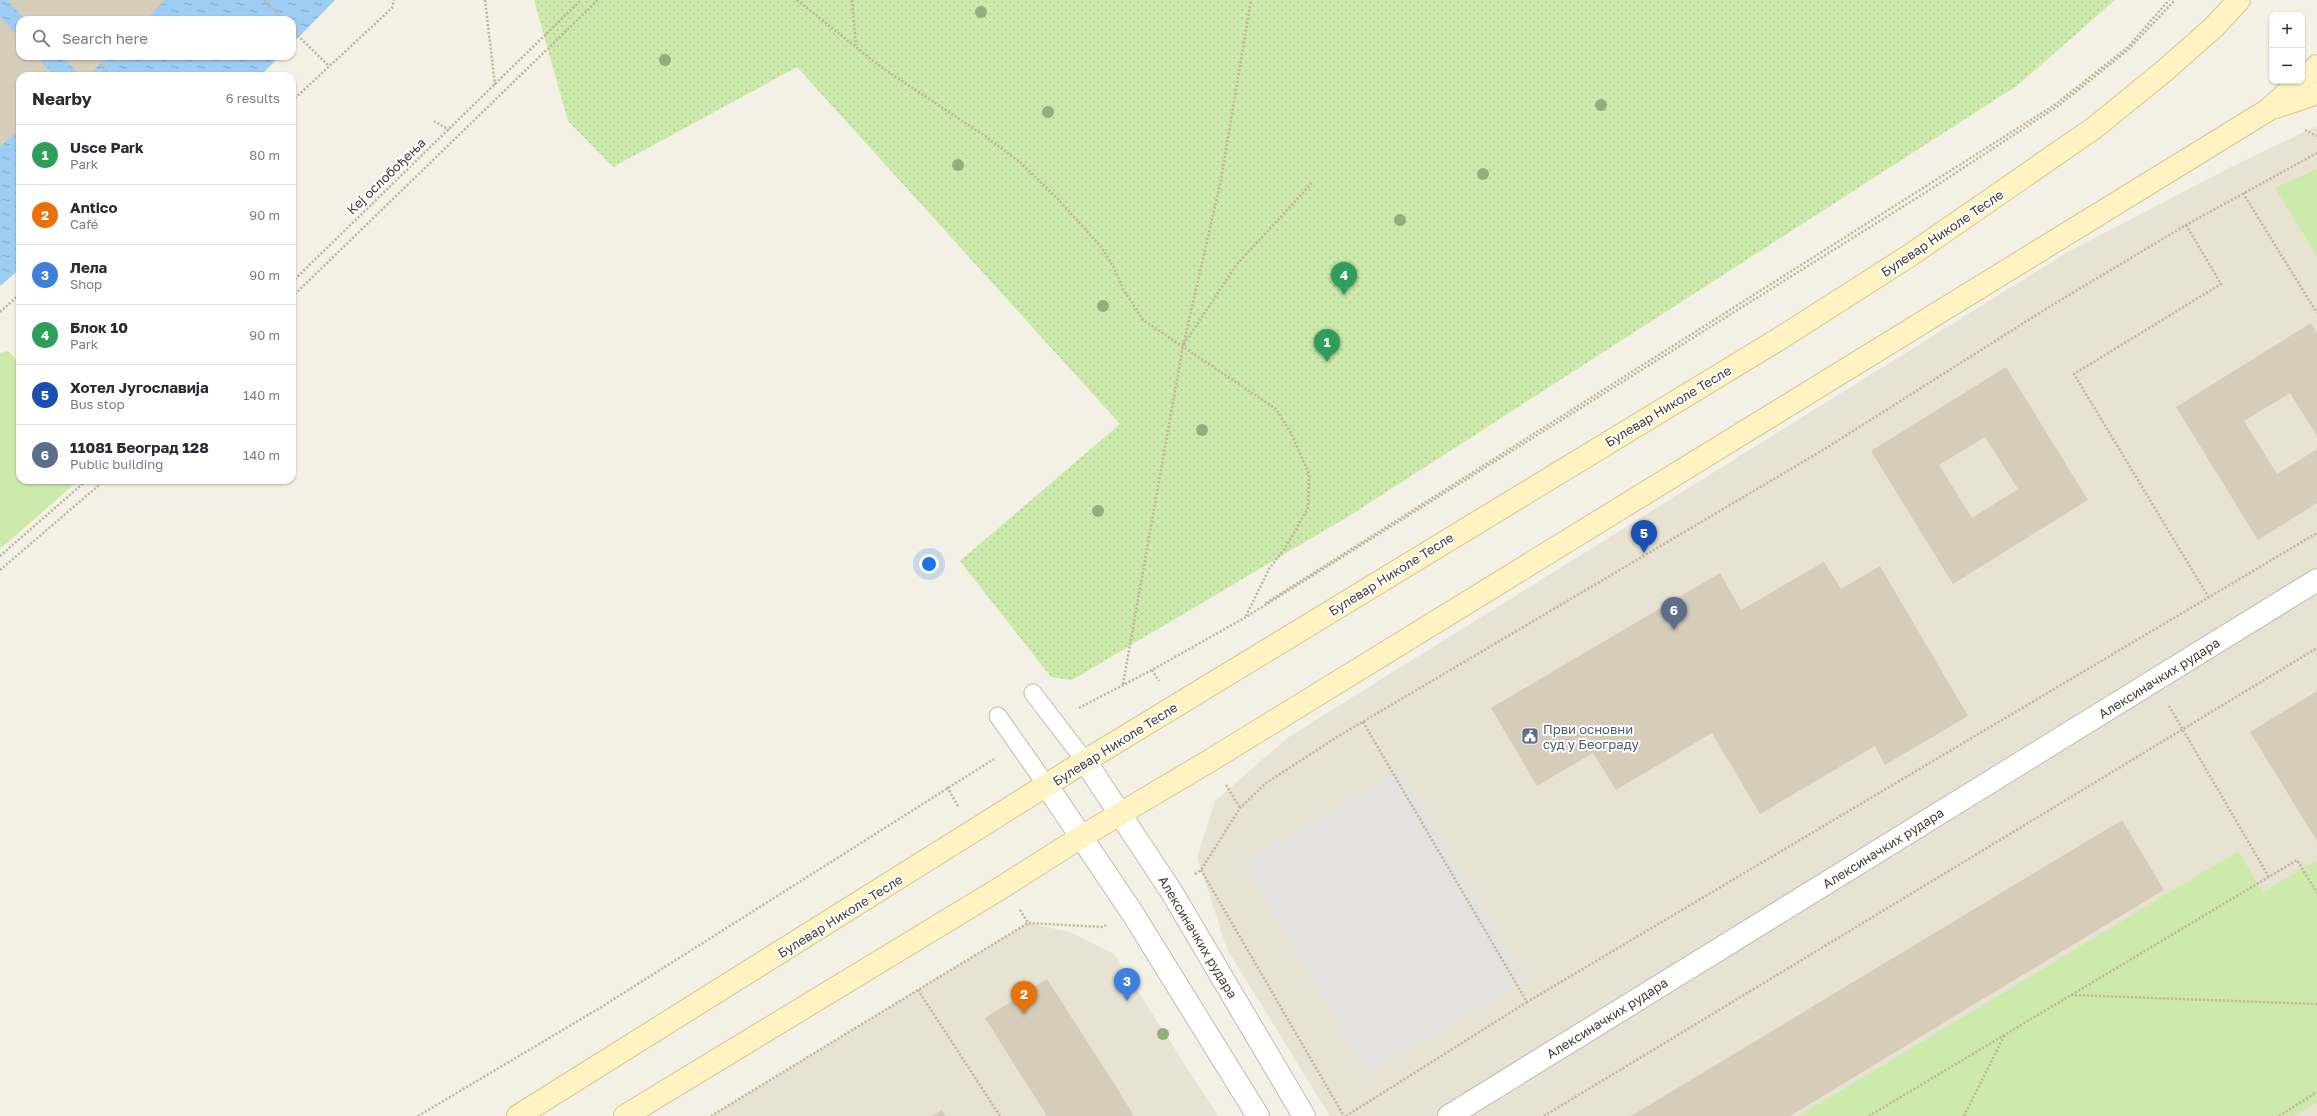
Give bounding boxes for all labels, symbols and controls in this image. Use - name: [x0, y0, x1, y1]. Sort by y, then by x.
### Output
- map controls: [2269, 12, 2305, 84]
- button: +: [2269, 12, 2305, 48]
- search box: [16, 16, 296, 60]
- icon: search: [30, 27, 52, 49]
- text: Search here: [62, 29, 148, 47]
- button: −: [2269, 48, 2305, 84]
- text: Nearby: [32, 88, 92, 109]
- text: 6 results: [226, 90, 280, 106]
- street label: Кеј ослобођења: [343, 134, 429, 218]
- text: Usce Park: [70, 138, 144, 156]
- text: 1: [42, 147, 48, 163]
- text: 80 m: [249, 147, 280, 163]
- text: Park: [70, 156, 98, 172]
- street label: Булевар Николе Тесле: [1878, 186, 2006, 280]
- text: Antico: [70, 198, 117, 216]
- text: 2: [41, 207, 49, 223]
- text: 90 m: [249, 207, 280, 223]
- text: Café: [70, 216, 98, 232]
- text: Лела: [70, 258, 107, 276]
- pin: 4: [1331, 262, 1357, 295]
- text: 3: [41, 267, 49, 283]
- text: 90 m: [249, 267, 280, 283]
- text: Shop: [70, 276, 102, 292]
- text: Блок 10: [70, 318, 128, 336]
- text: 4: [41, 327, 49, 343]
- text: 90 m: [249, 327, 280, 343]
- pin: 1: [1314, 329, 1340, 362]
- text: Park: [70, 336, 98, 352]
- street label: Булевар Николе Тесле: [1602, 362, 1734, 450]
- text: Хотел Југославија: [70, 378, 209, 396]
- text: 5: [41, 387, 49, 403]
- text: 140 m: [243, 387, 280, 403]
- text: Bus stop: [70, 396, 125, 412]
- text: 11081 Београд 128: [70, 438, 209, 456]
- text: 6: [41, 447, 49, 463]
- text: 140 m: [243, 447, 280, 463]
- text: Public building: [70, 456, 163, 472]
- pin: 5: [1631, 520, 1657, 553]
- street label: Булевар Николе Тесле: [1326, 529, 1456, 619]
- your location: [919, 554, 939, 574]
- pin: 6: [1661, 597, 1687, 630]
- street label: Алексиначких рудара: [2095, 634, 2223, 722]
- street label: Булевар Николе Тесле: [1050, 699, 1180, 789]
- place label: Први основни суд у Београду: [1543, 721, 1639, 752]
- public building icon: Први основни суд у Београду: [1520, 726, 1540, 746]
- street label: Алексиначких рудара: [1819, 804, 1947, 892]
- street label: Булевар Николе Тесле: [775, 871, 905, 961]
- street label: Алексиначких рудара: [1155, 873, 1241, 1001]
- pin: 3: [1114, 968, 1140, 1001]
- street label: Алексиначких рудара: [1543, 974, 1671, 1062]
- pin: 2: [1011, 981, 1037, 1014]

